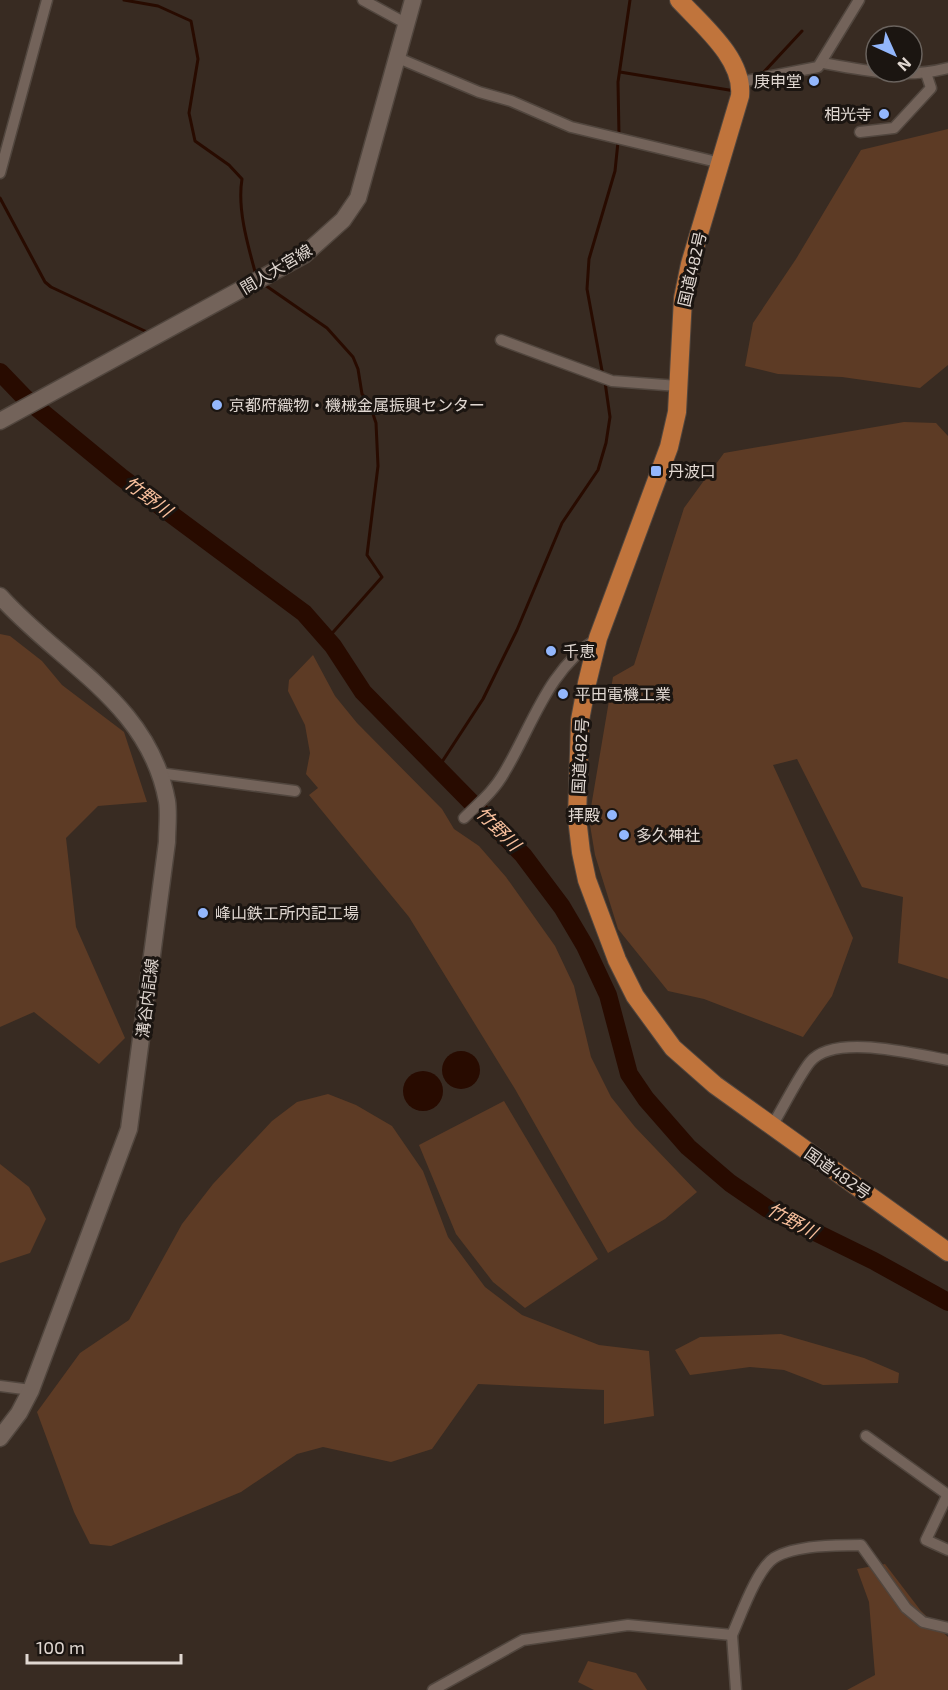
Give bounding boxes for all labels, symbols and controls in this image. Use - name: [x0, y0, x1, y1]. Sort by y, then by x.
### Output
- north arrow: [864, 24, 924, 84]
- text: N: [894, 54, 916, 76]
- place label: 庚申堂: [754, 71, 802, 90]
- marker: 庚申堂: [807, 74, 821, 88]
- place label: 相光寺: [824, 104, 872, 123]
- marker: 相光寺: [877, 107, 891, 121]
- street label: 国道482号: [674, 229, 709, 308]
- street label: 間人大宮線: [237, 240, 315, 297]
- place label: 京都府織物・機械金属振興センター: [229, 395, 485, 414]
- marker: 京都府織物・機械金属振興センター: [210, 398, 224, 412]
- place label: 丹波口: [668, 461, 716, 480]
- marker: 丹波口: [649, 464, 663, 478]
- water label: 竹野川: [120, 471, 178, 522]
- place label: 千恵: [563, 641, 595, 660]
- marker: 千恵: [544, 644, 558, 658]
- place label: 平田電機工業: [575, 684, 671, 703]
- marker: 平田電機工業: [556, 687, 570, 701]
- street label: 国道482号: [568, 717, 591, 795]
- water label: 竹野川: [472, 801, 527, 857]
- place label: 拝殿: [568, 805, 600, 824]
- marker: 拝殿: [605, 808, 619, 822]
- place label: 多久神社: [636, 825, 700, 844]
- marker: 多久神社: [617, 828, 631, 842]
- place label: 峰山鉄工所内記工場: [215, 903, 359, 922]
- marker: 峰山鉄工所内記工場: [196, 906, 210, 920]
- street label: 溝谷内記線: [132, 957, 161, 1039]
- street label: 国道482号: [801, 1143, 875, 1202]
- water label: 竹野川: [764, 1197, 823, 1244]
- scale bar: [27, 1627, 182, 1665]
- text: 100 m: [36, 1636, 85, 1658]

